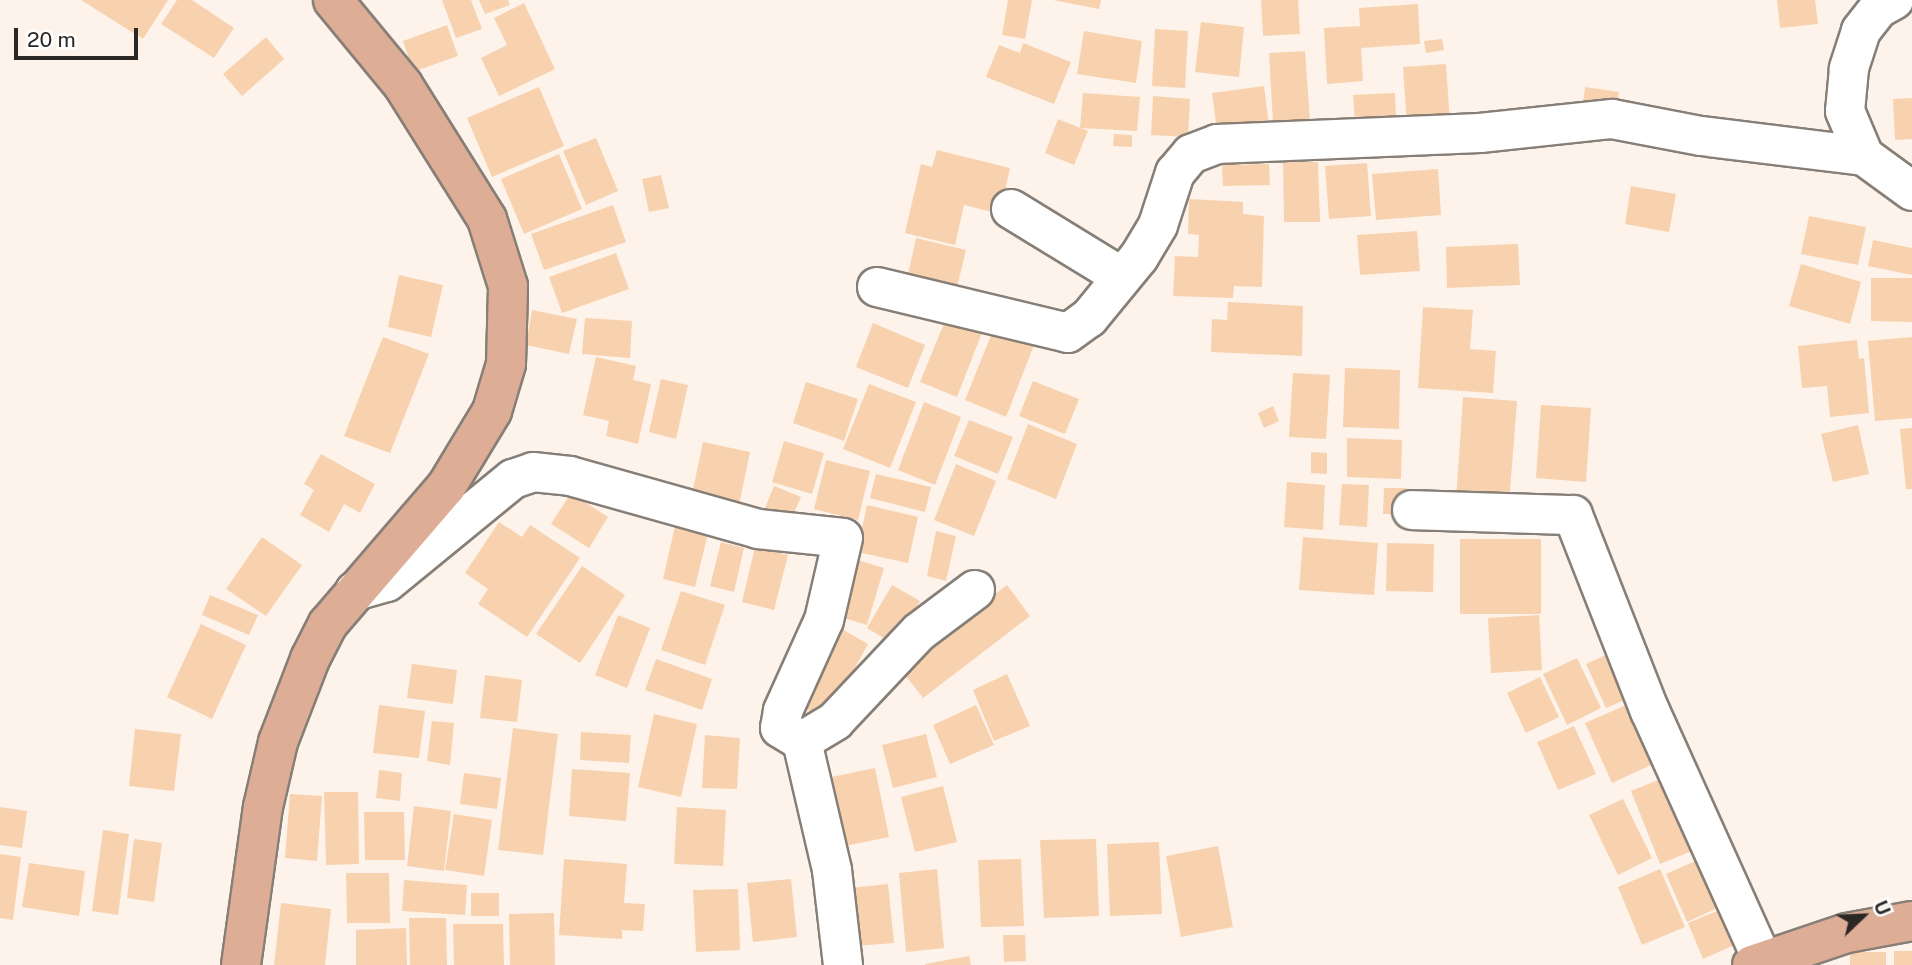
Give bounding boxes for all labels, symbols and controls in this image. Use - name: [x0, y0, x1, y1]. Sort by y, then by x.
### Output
- scale bar: [18, 14, 142, 58]
- text: 20 m: [27, 27, 76, 52]
- north arrow: [1828, 881, 1898, 951]
- text: U: [1870, 897, 1895, 918]

